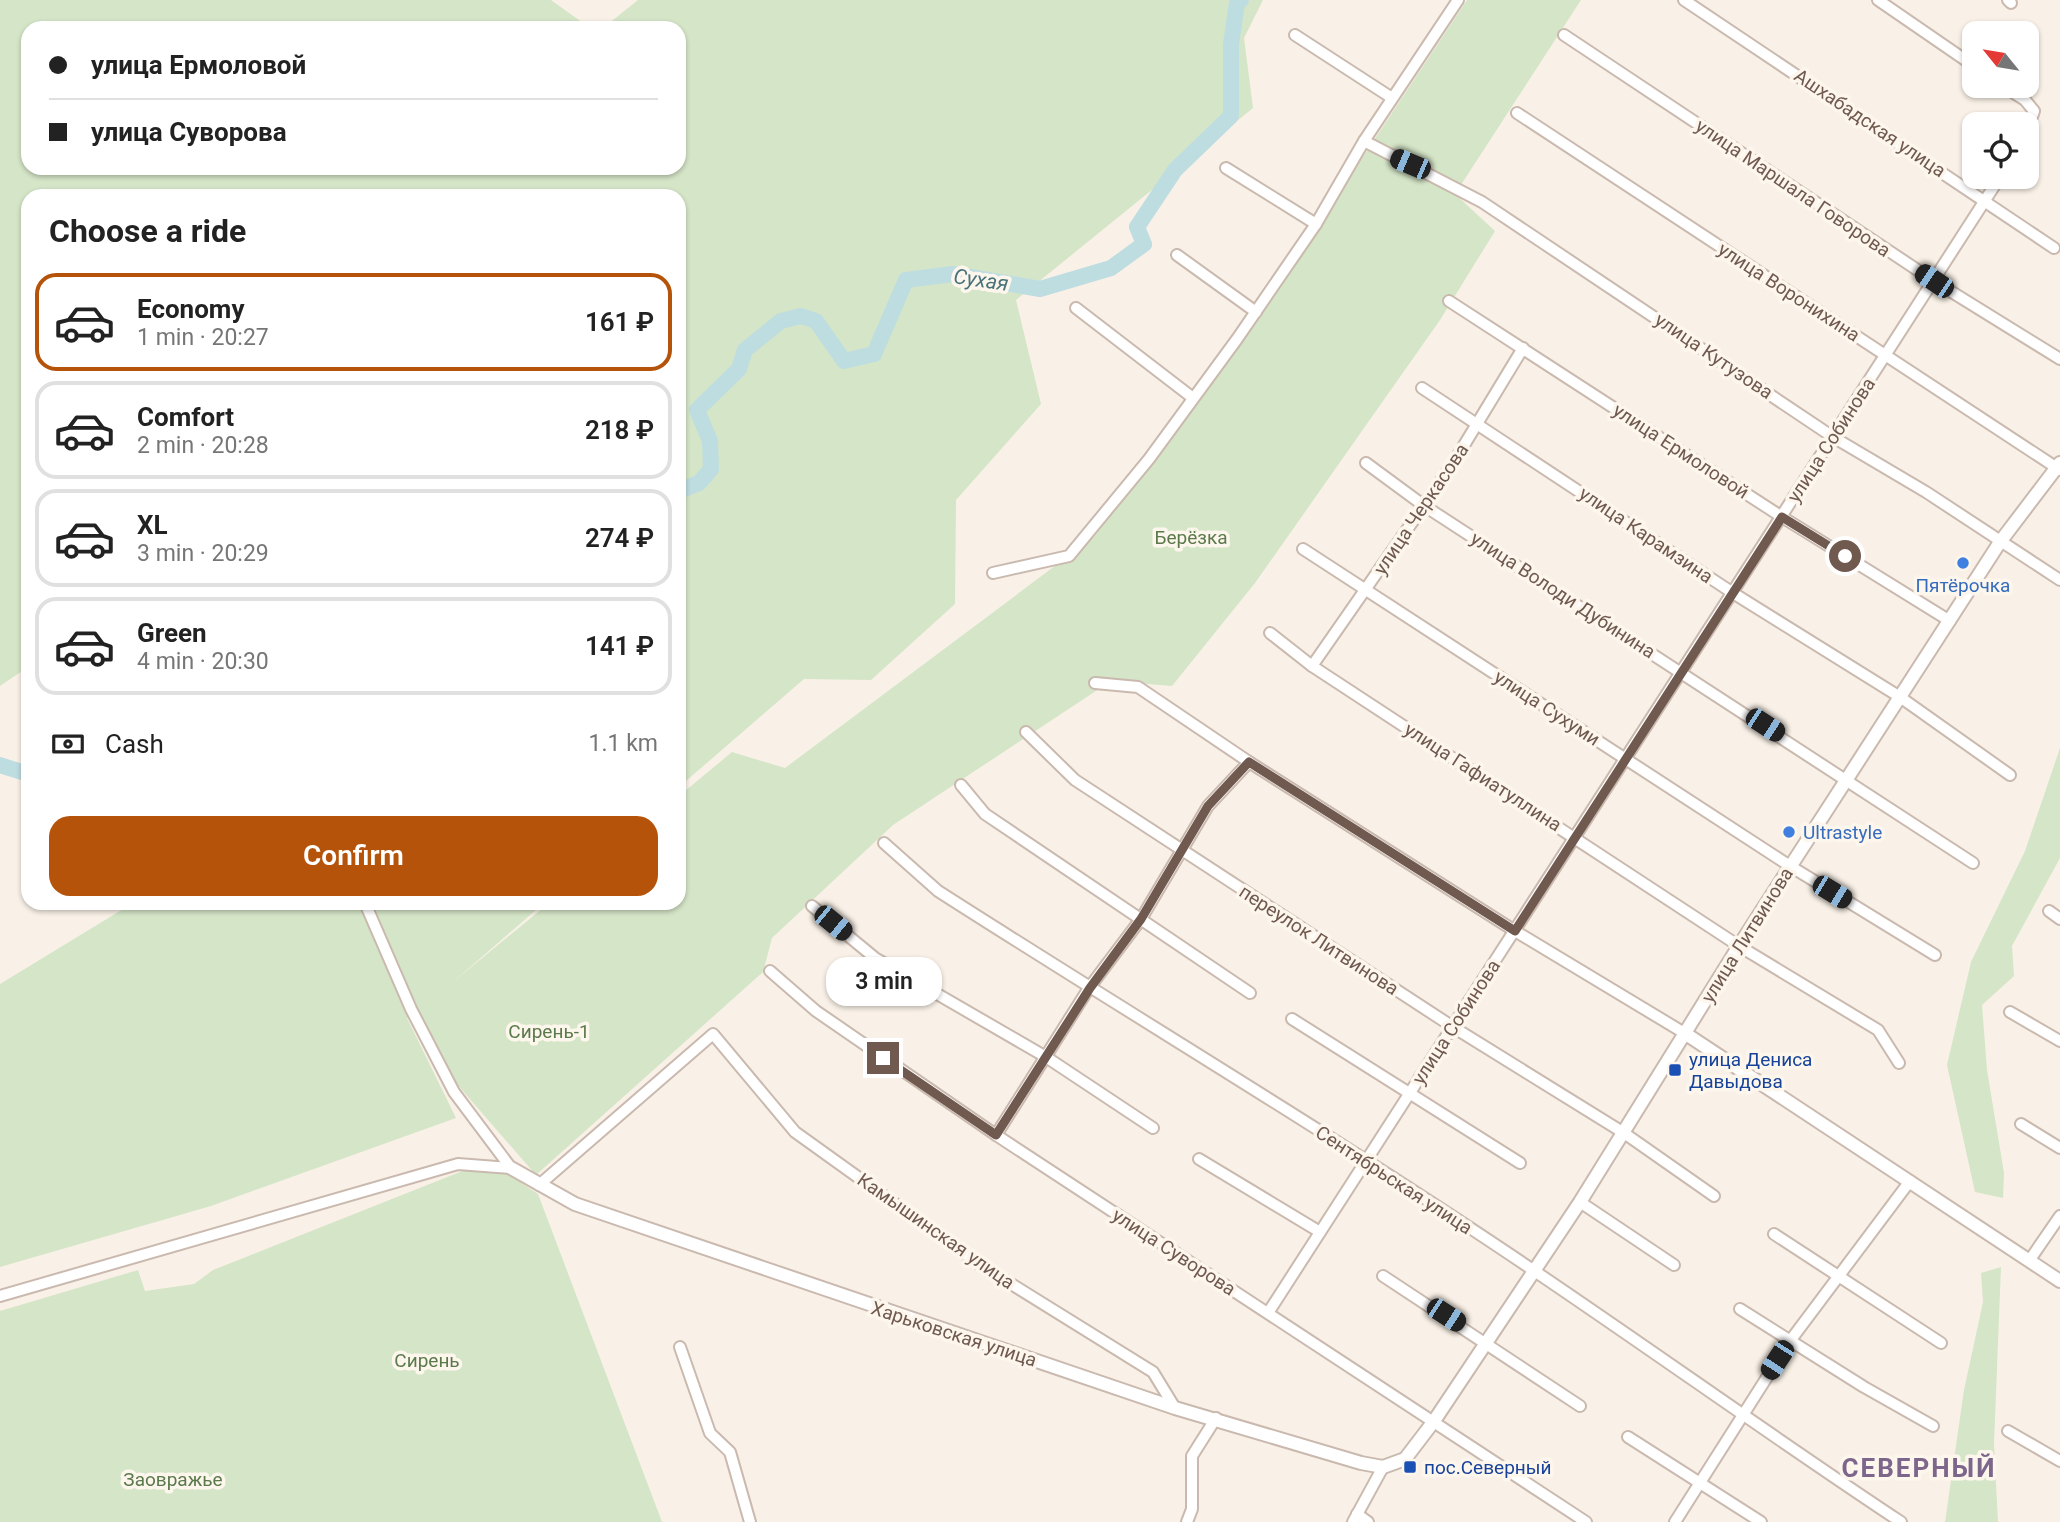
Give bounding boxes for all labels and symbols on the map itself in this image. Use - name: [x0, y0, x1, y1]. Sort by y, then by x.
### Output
- north arrow: [1962, 21, 2039, 98]
- street label: Ашхабадская улица: [1790, 64, 1950, 182]
- street label: улица Маршала Говорова: [1691, 114, 1895, 262]
- car: [1387, 146, 1434, 182]
- street label: улица Воронихина: [1714, 238, 1864, 346]
- car: [1911, 261, 1958, 301]
- water label: Сухая: [952, 264, 1010, 296]
- street label: улица Кутузова: [1651, 308, 1777, 404]
- street label: улица Собинова: [1782, 373, 1880, 507]
- street label: улица Ермоловой: [1609, 398, 1753, 504]
- street label: улица Черкасова: [1369, 439, 1473, 579]
- street label: улица Карамзина: [1575, 482, 1717, 588]
- park label: Берёзка: [1154, 526, 1228, 549]
- street label: улица Володи Дубинина: [1466, 527, 1660, 663]
- route start: [1829, 540, 1861, 572]
- marker: Пятёрочка: [1955, 555, 1971, 571]
- place label: Пятёрочка: [1916, 574, 2010, 597]
- street label: улица Сухуми: [1490, 665, 1604, 751]
- car: [1742, 705, 1789, 745]
- street label: улица Гафиатуллина: [1400, 718, 1566, 836]
- place label: Ultrastyle: [1803, 821, 1882, 844]
- marker: Ultrastyle: [1781, 824, 1797, 840]
- street label: улица Литвинова: [1696, 863, 1798, 1007]
- car: [1809, 872, 1856, 912]
- street label: переулок Литвинова: [1235, 880, 1403, 1000]
- car: [811, 902, 856, 944]
- street label: улица Собинова: [1407, 955, 1505, 1089]
- callout: 3 min: [825, 956, 941, 1006]
- park label: Сирень-1: [508, 1020, 590, 1043]
- route end: [867, 1042, 899, 1074]
- place label: улица Дениса Давыдова: [1689, 1048, 1812, 1093]
- marker: улица Дениса Давыдова: [1667, 1062, 1683, 1078]
- street label: Сентябрьская улица: [1311, 1121, 1477, 1239]
- street label: Камышинская улица: [853, 1168, 1019, 1294]
- street label: улица Суворова: [1108, 1204, 1240, 1300]
- car: [1423, 1295, 1470, 1335]
- street label: Харьковская улица: [868, 1296, 1040, 1372]
- car: [1757, 1337, 1798, 1383]
- park label: Сирень: [394, 1349, 460, 1372]
- district label: СЕВЕРНЫЙ: [1842, 1453, 1996, 1483]
- place label: пос.Северный: [1424, 1456, 1551, 1479]
- marker: пос.Северный: [1402, 1459, 1418, 1475]
- park label: Заовражье: [123, 1468, 223, 1491]

